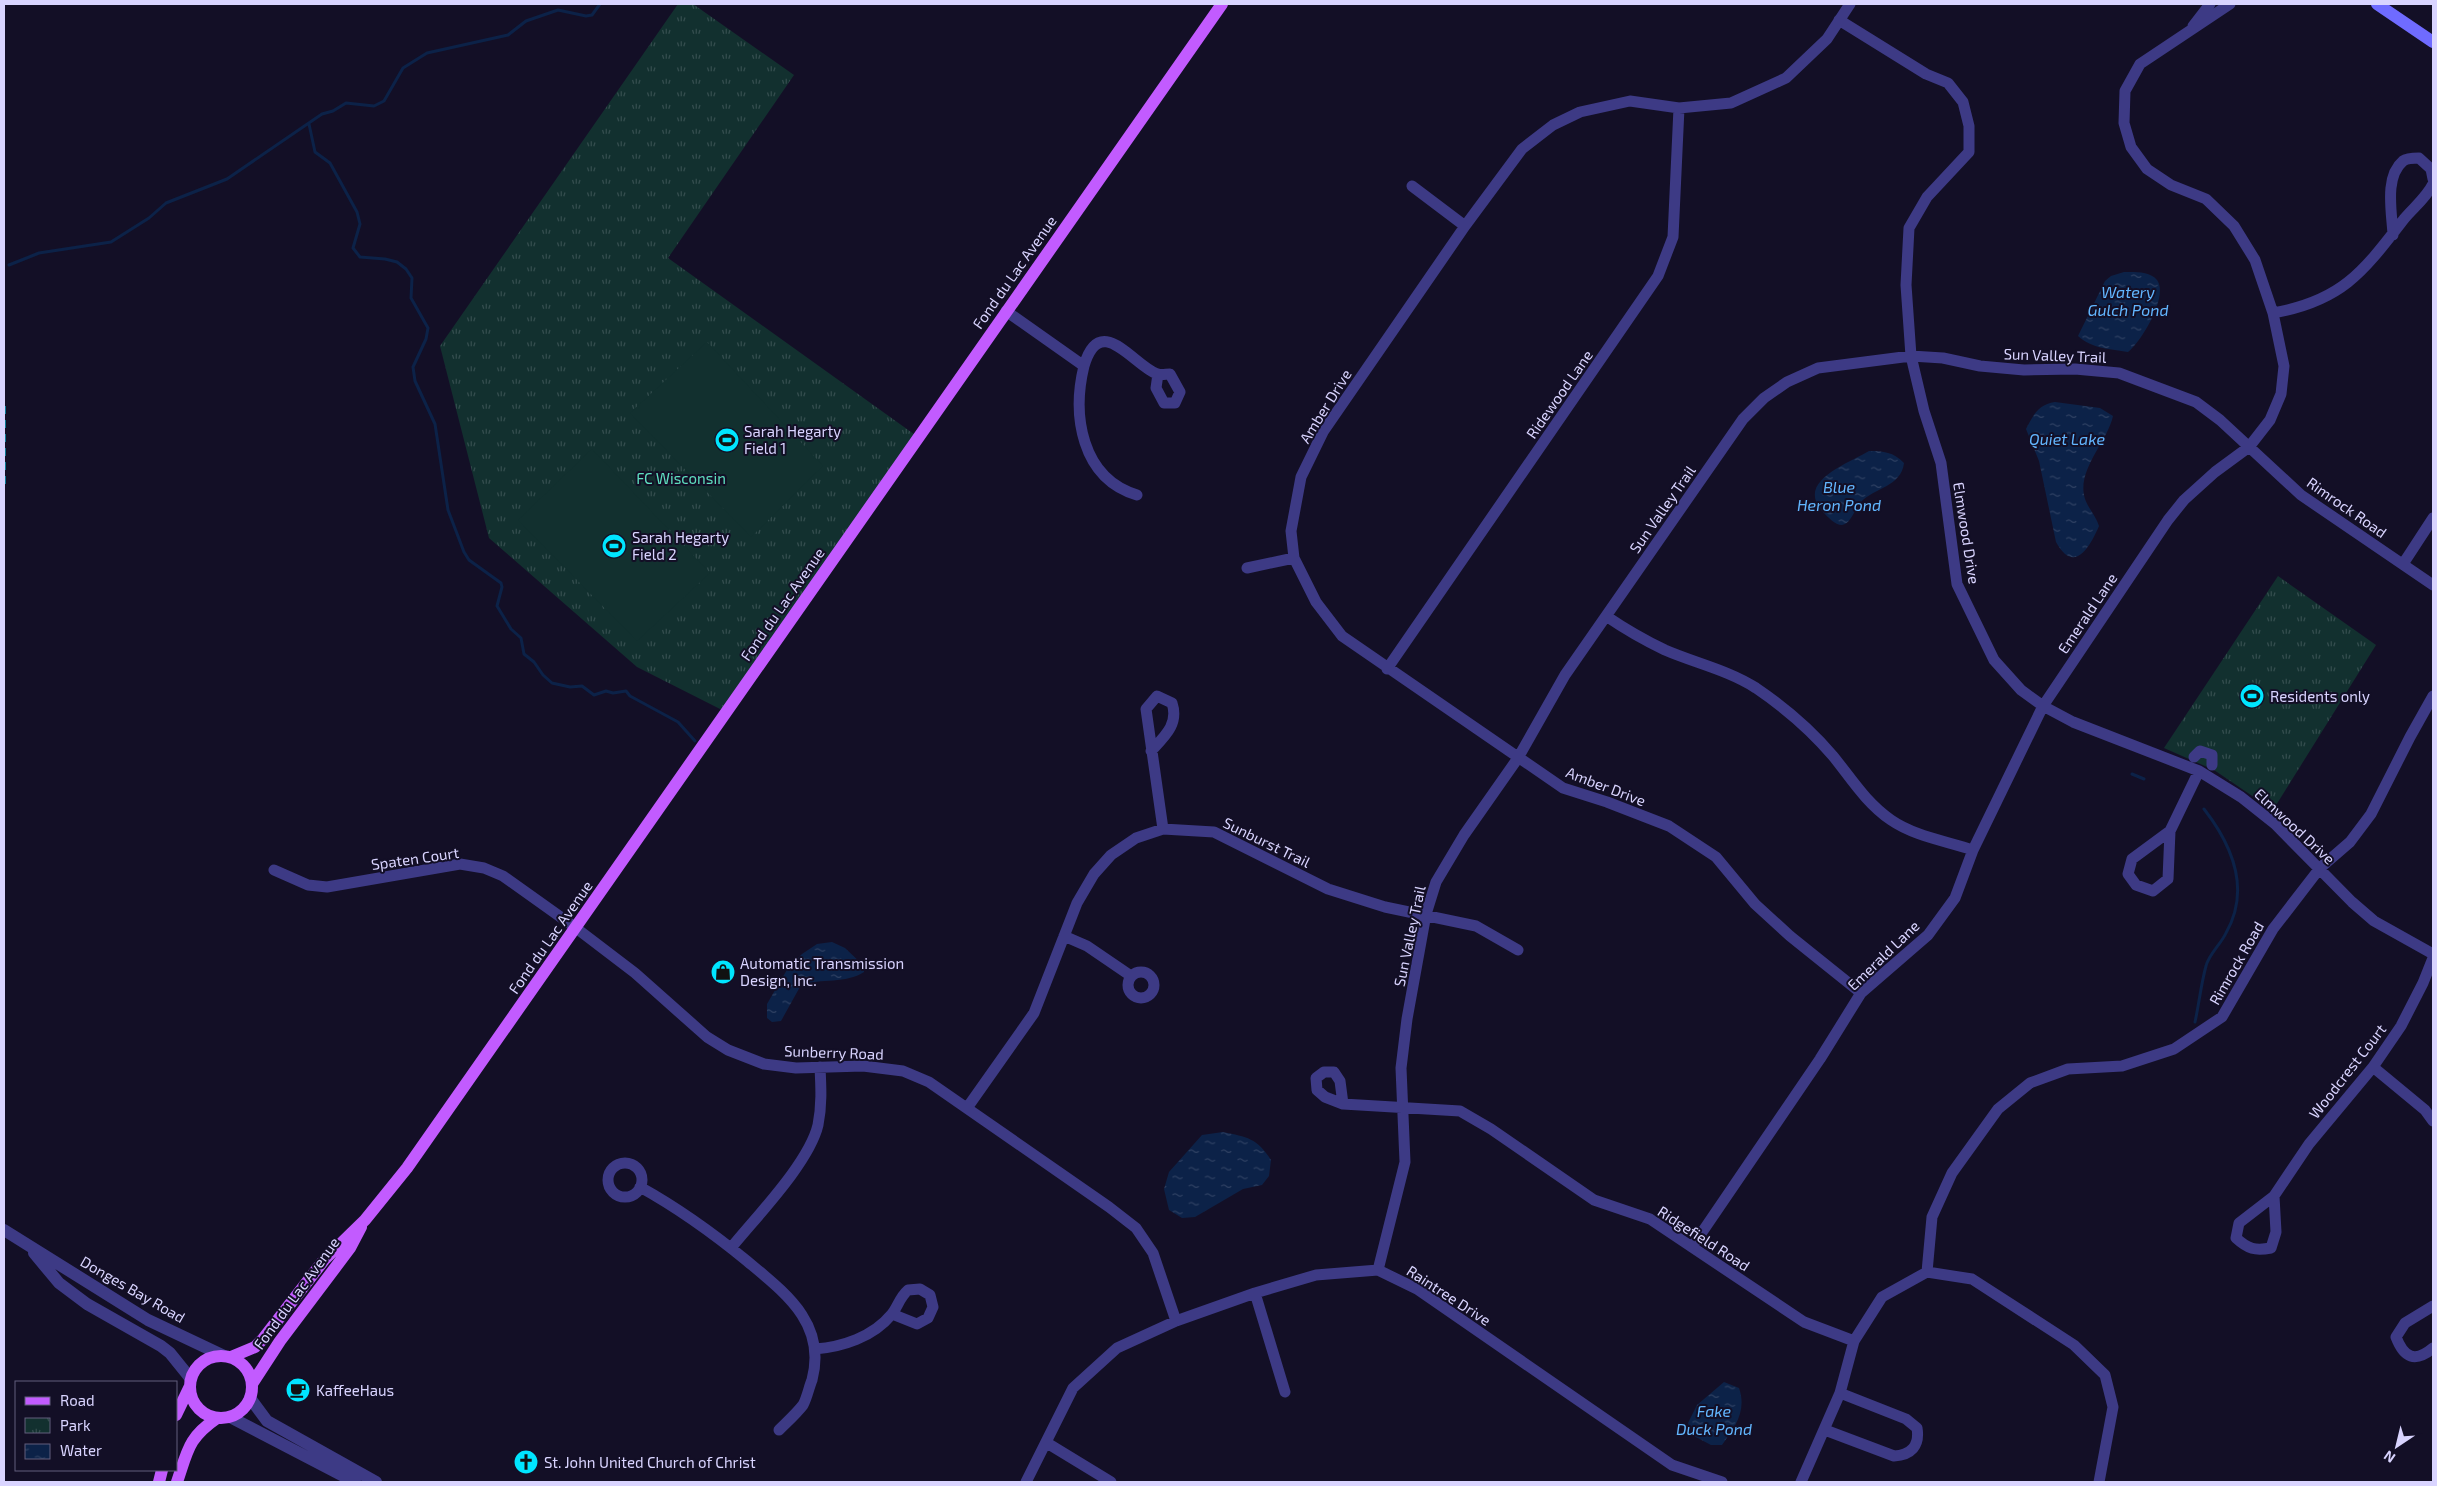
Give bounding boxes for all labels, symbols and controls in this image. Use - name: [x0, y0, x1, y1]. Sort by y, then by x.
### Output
- street label: Fond du Lac Avenue: [968, 212, 1060, 332]
- water label: Watery Gulch Pond: [2087, 282, 2169, 319]
- street label: Sun Valley Trail: [2003, 344, 2107, 366]
- street label: Ridewood Lane: [1522, 346, 1596, 442]
- street label: Amber Drive: [1295, 366, 1355, 446]
- place label: Sarah Hegarty Field 1: [744, 422, 841, 457]
- sports icon: Sarah Hegarty Field 1: [714, 427, 740, 453]
- water label: Quiet Lake: [2029, 429, 2105, 449]
- street label: Sun Valley Trail: [1625, 461, 1699, 556]
- park label: FC Wisconsin: [636, 469, 726, 487]
- street label: Rimrock Road: [2304, 473, 2390, 541]
- water label: Blue Heron Pond: [1797, 477, 1881, 514]
- street label: Elmwood Drive: [1950, 481, 1984, 585]
- place label: Sarah Hegarty Field 2: [632, 528, 729, 563]
- sports icon: Sarah Hegarty Field 2: [601, 533, 627, 559]
- street label: Fond du Lac Avenue: [736, 544, 828, 664]
- street label: Emerald Lane: [2054, 569, 2120, 657]
- sports icon: Residents only: [2239, 683, 2265, 709]
- place label: Residents only: [2270, 687, 2370, 705]
- street label: Amber Drive: [1564, 763, 1648, 809]
- street label: Elmwood Drive: [2251, 784, 2339, 868]
- street label: Sunburst Trail: [1220, 813, 1314, 871]
- street label: Spaten Court: [370, 843, 460, 873]
- street label: Fond du Lac Avenue: [504, 877, 596, 997]
- street label: Sun Valley Trail: [1390, 883, 1429, 988]
- street label: Emerald Lane: [1843, 916, 1923, 994]
- street label: Rimrock Road: [2205, 918, 2267, 1008]
- place label: Automatic Transmission Design, Inc.: [740, 954, 904, 989]
- shop icon: Automatic Transmission Design, Inc.: [710, 959, 736, 985]
- street label: Woodcrest Court: [2305, 1020, 2390, 1122]
- street label: Sunberry Road: [784, 1041, 884, 1063]
- street label: Ridgefield Road: [1655, 1202, 1753, 1274]
- street label: Fond du Lac Avenue: [249, 1233, 343, 1353]
- street label: Donges Bay Road: [78, 1252, 188, 1326]
- street label: Raintree Drive: [1404, 1261, 1494, 1329]
- cafe icon: KaffeeHaus: [285, 1377, 311, 1403]
- legend: [15, 1381, 178, 1471]
- place label: KaffeeHaus: [316, 1381, 394, 1399]
- text: Road: [60, 1391, 95, 1409]
- water label: Fake Duck Pond: [1676, 1401, 1752, 1438]
- text: Park: [60, 1416, 91, 1434]
- north arrow: [2372, 1421, 2422, 1471]
- text: Water: [60, 1441, 102, 1459]
- text: N: [2380, 1447, 2398, 1467]
- church icon: St. John United Church of Christ: [513, 1449, 539, 1475]
- place label: St. John United Church of Christ: [544, 1453, 756, 1471]

